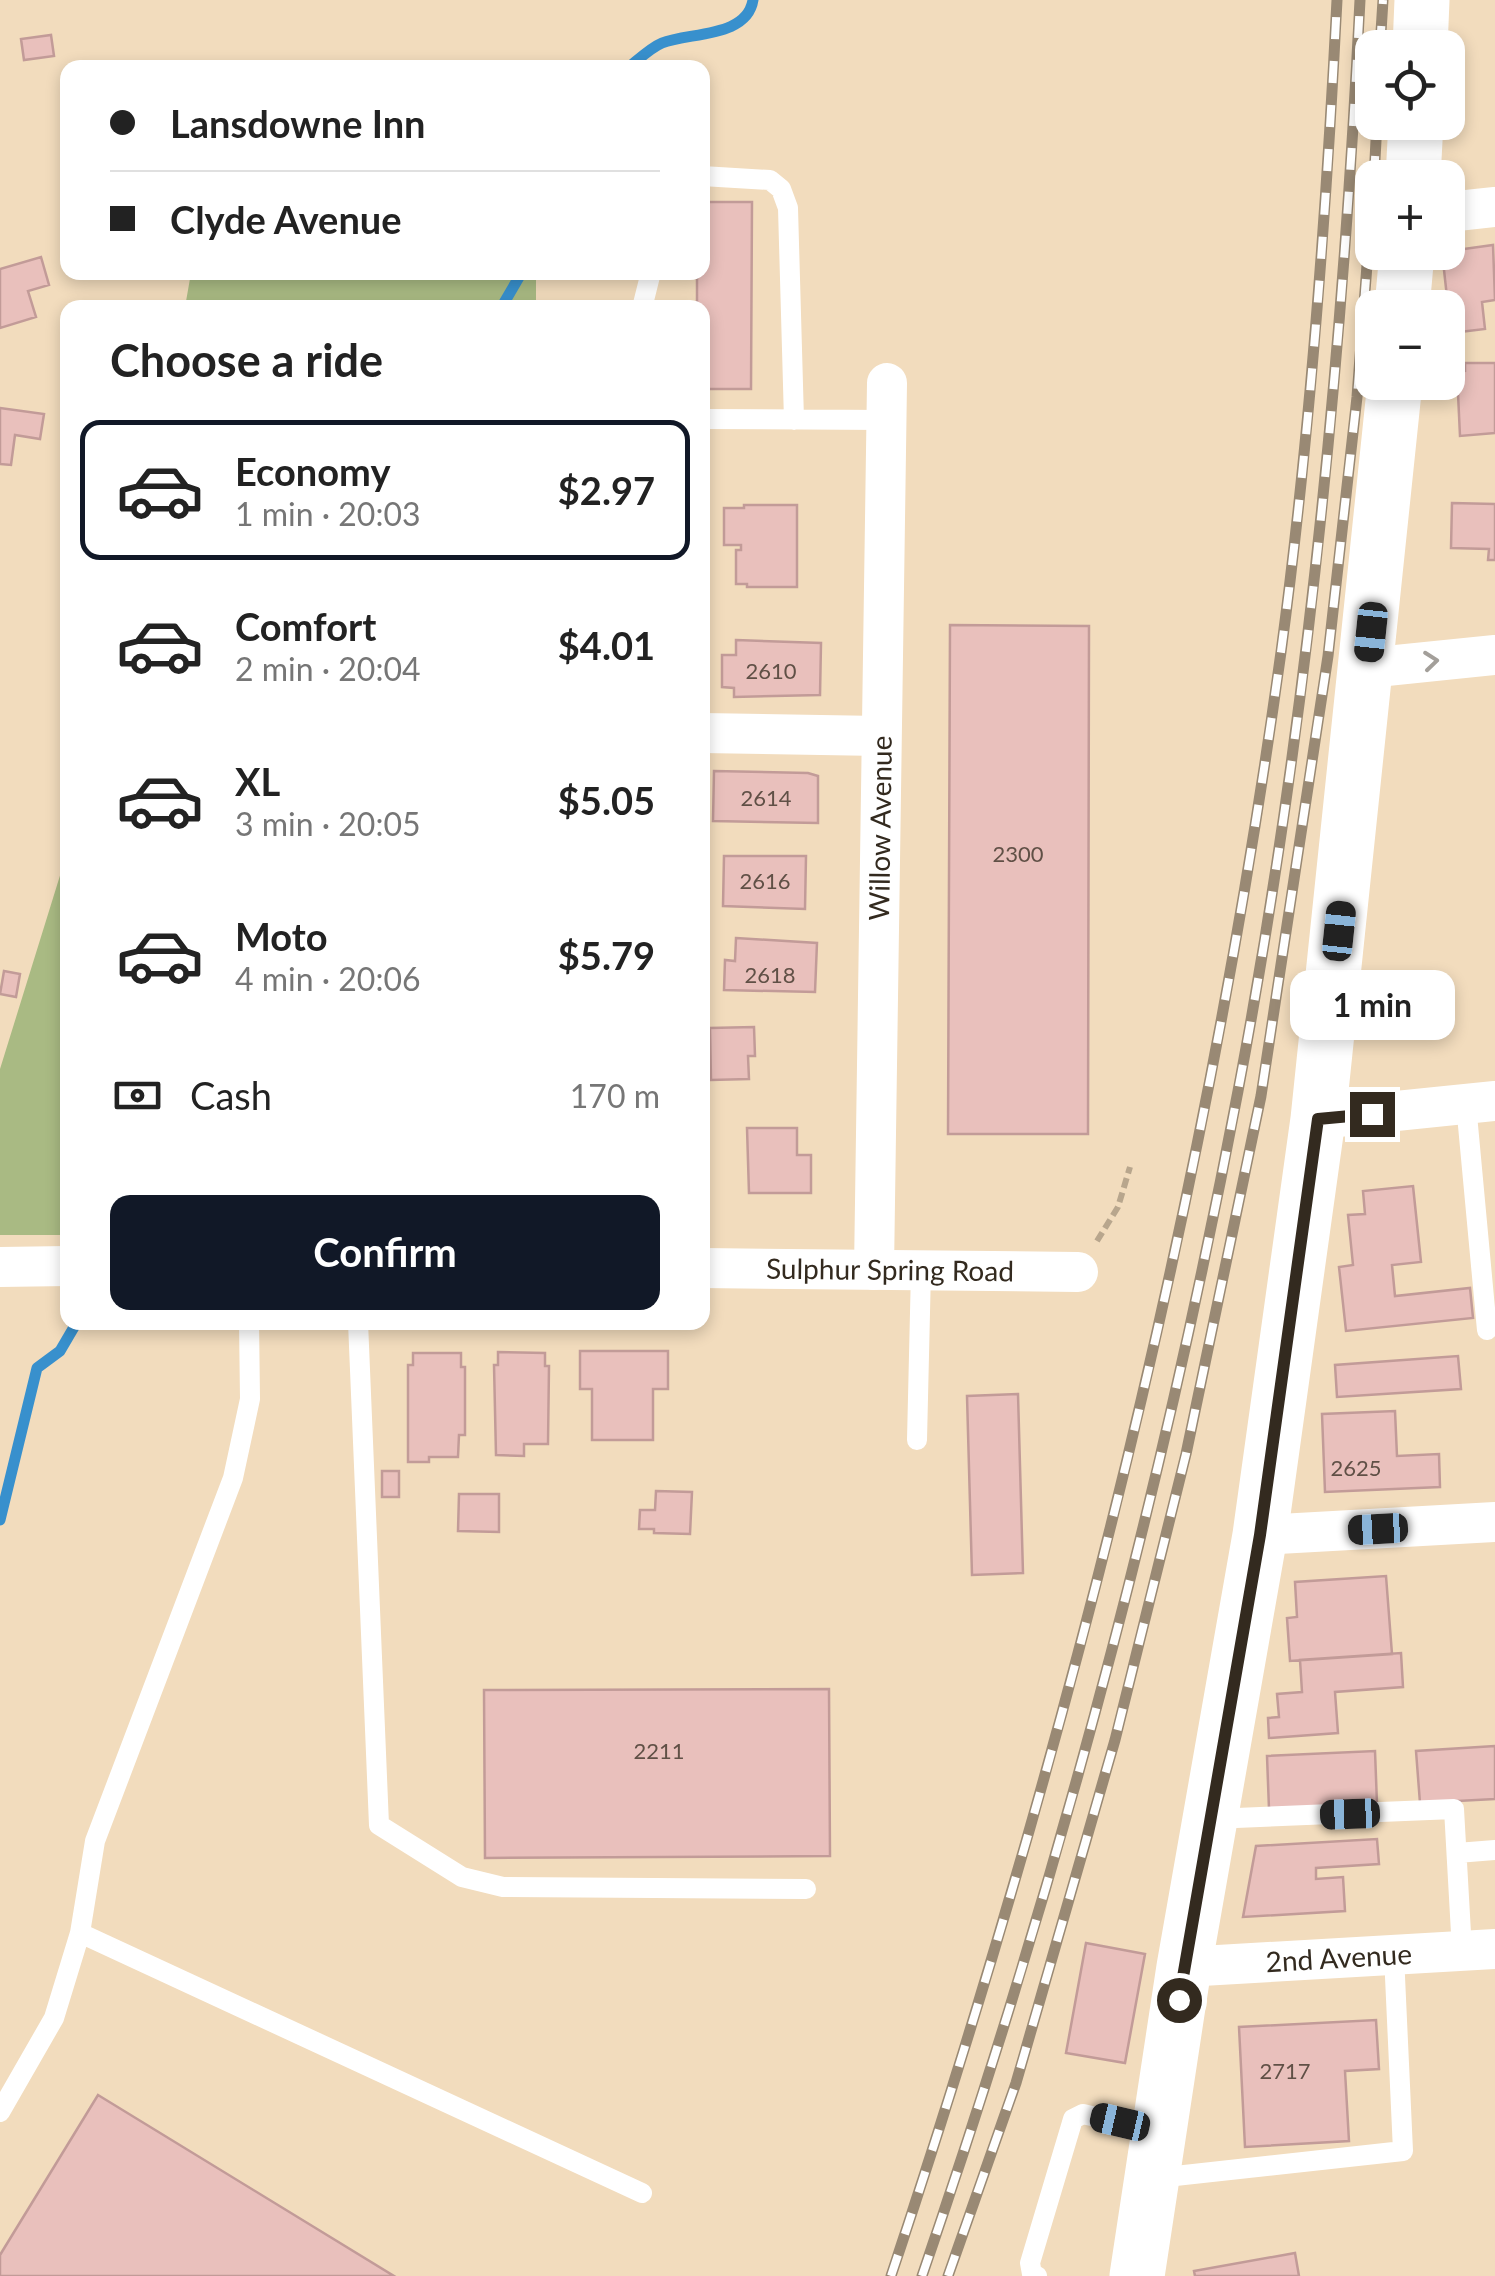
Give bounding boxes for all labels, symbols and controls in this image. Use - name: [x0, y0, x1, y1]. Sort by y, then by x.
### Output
- map controls: [1355, 30, 1465, 400]
- button: locate: [1355, 30, 1465, 140]
- text: Lansdowne Inn: [170, 100, 426, 146]
- button: +: [1355, 160, 1465, 270]
- text: Clyde Avenue: [170, 196, 402, 242]
- button: −: [1355, 290, 1465, 400]
- text: Choose a ride: [110, 333, 383, 387]
- icon: car: [115, 445, 205, 535]
- text: Economy: [235, 448, 390, 494]
- text: $2.97: [558, 467, 655, 513]
- text: 1 min · 20:03: [235, 494, 421, 533]
- icon: car: [115, 600, 205, 690]
- car: [1353, 601, 1389, 663]
- text: Comfort: [235, 603, 376, 649]
- text: $4.01: [558, 622, 655, 668]
- text: 2 min · 20:04: [235, 649, 421, 688]
- one-way arrow: [1424, 651, 1440, 673]
- house number: 2610: [745, 657, 797, 684]
- street label: Willow Avenue: [861, 735, 898, 921]
- icon: car: [115, 755, 205, 845]
- text: XL: [235, 758, 280, 804]
- text: $5.05: [558, 777, 655, 823]
- house number: 2614: [740, 784, 792, 811]
- text: 3 min · 20:05: [235, 804, 421, 843]
- house number: 2300: [992, 840, 1044, 867]
- house number: 2616: [739, 867, 791, 894]
- car: [1321, 900, 1357, 962]
- icon: car: [115, 910, 205, 1000]
- text: Moto: [235, 913, 328, 959]
- text: $5.79: [558, 932, 655, 978]
- text: 4 min · 20:06: [235, 959, 421, 998]
- house number: 2618: [744, 961, 796, 988]
- callout: 1 min: [1290, 969, 1454, 1039]
- text: 1 min: [1333, 985, 1412, 1024]
- icon: cash: [110, 1068, 165, 1123]
- text: Cash: [190, 1072, 272, 1118]
- text: 170 m: [570, 1076, 660, 1115]
- route end: [1350, 1092, 1395, 1137]
- button: Confirm: [110, 1195, 660, 1310]
- street label: Sulphur Spring Road: [766, 1251, 1014, 1287]
- house number: 2625: [1330, 1454, 1382, 1481]
- car: [1347, 1512, 1409, 1546]
- house number: 2211: [633, 1737, 685, 1764]
- car: [1319, 1798, 1381, 1830]
- street label: 2nd Avenue: [1265, 1936, 1413, 1978]
- route start: [1157, 1978, 1202, 2023]
- house number: 2717: [1259, 2057, 1311, 2084]
- car: [1087, 2101, 1153, 2143]

